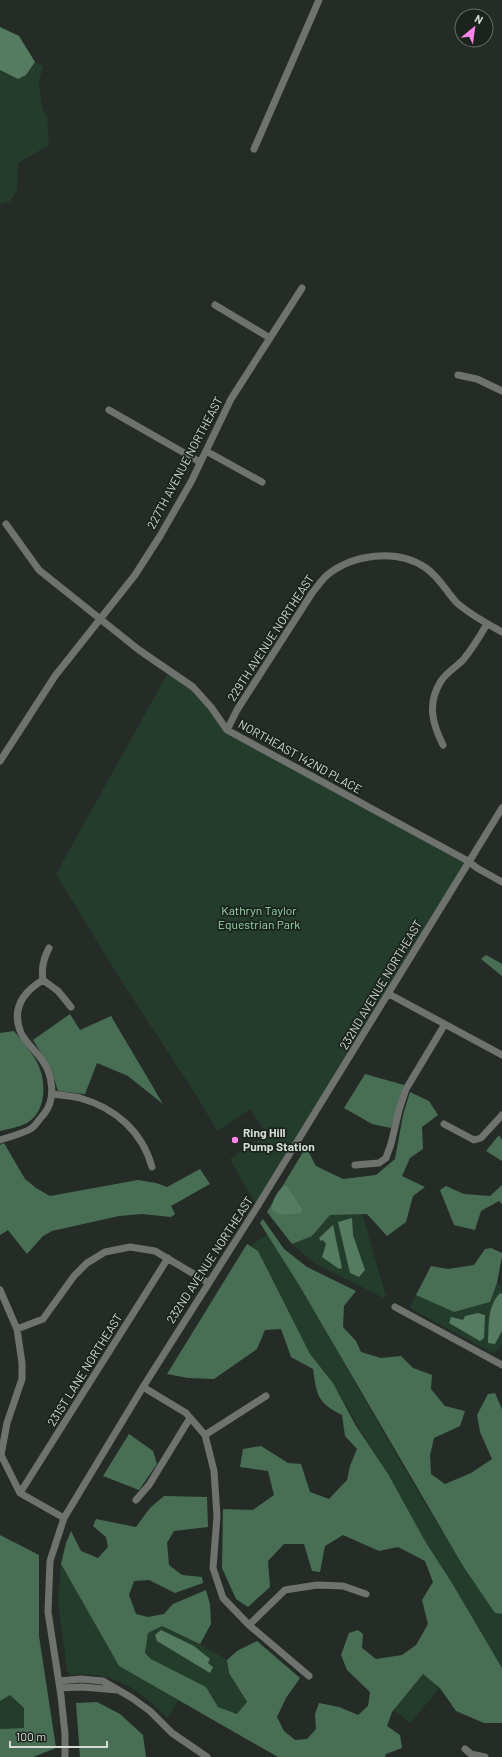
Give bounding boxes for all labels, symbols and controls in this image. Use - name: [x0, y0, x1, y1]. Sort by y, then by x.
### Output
- north arrow: [454, 8, 494, 48]
- text: N: [473, 11, 485, 26]
- street label: 227TH AVENUE NORTHEAST: [143, 394, 225, 531]
- street label: 229TH AVENUE NORTHEAST: [224, 571, 316, 703]
- street label: NORTHEAST 142ND PLACE: [236, 716, 365, 796]
- park label: Kathryn Taylor Equestrian Park: [218, 903, 300, 931]
- street label: 232ND AVENUE NORTHEAST: [336, 917, 424, 1052]
- place label: Ring Hill Pump Station: [243, 1125, 315, 1153]
- marker: Ring Hill Pump Station: [230, 1135, 240, 1145]
- street label: 232ND AVENUE NORTHEAST: [163, 1193, 256, 1326]
- street label: 231ST LANE NORTHEAST: [44, 1310, 125, 1428]
- scale bar: [10, 1723, 107, 1749]
- text: 100 m: [16, 1729, 46, 1743]

